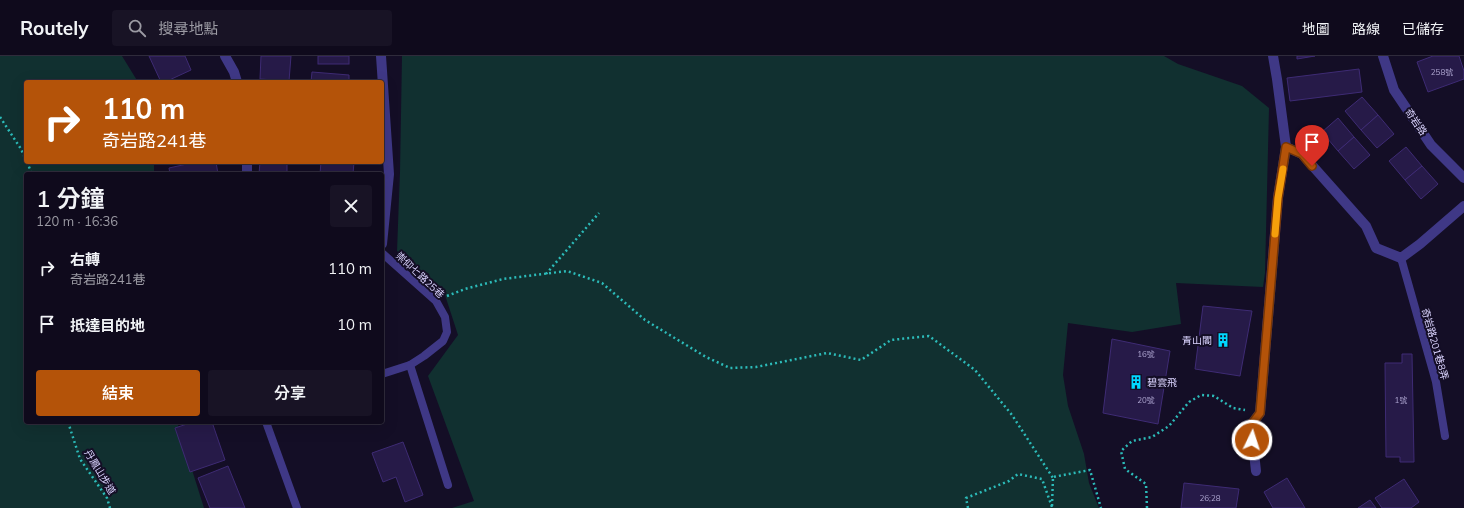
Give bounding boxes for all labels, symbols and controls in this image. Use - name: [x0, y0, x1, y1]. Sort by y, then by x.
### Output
- search box: [112, 10, 392, 46]
- text: Routely: [20, 16, 88, 40]
- icon: search: [126, 17, 148, 39]
- text: 搜尋地點: [158, 19, 218, 38]
- text: 地圖: [1302, 20, 1330, 38]
- text: 路線: [1352, 20, 1380, 38]
- text: 已儲存: [1402, 20, 1444, 38]
- house number: 258號: [1431, 67, 1453, 77]
- text: 110 m: [102, 91, 185, 126]
- icon: right: [36, 96, 88, 148]
- street label: 奇岩路: [1402, 106, 1430, 138]
- pin: [1295, 125, 1329, 166]
- text: 奇岩路241巷: [102, 129, 206, 152]
- icon: arrive: [1301, 131, 1323, 153]
- text: 1 分鐘: [36, 183, 105, 213]
- button: close: [330, 185, 372, 227]
- text: 120 m · 16:36: [36, 213, 118, 229]
- street label: 崇仰七路25巷: [393, 249, 447, 301]
- text: 右轉: [70, 250, 100, 269]
- icon: right: [36, 257, 58, 279]
- text: 110 m: [328, 259, 372, 278]
- text: 奇岩路241巷: [70, 271, 145, 287]
- street label: 奇岩路201巷8弄: [1419, 307, 1451, 381]
- icon: arrive: [36, 313, 58, 335]
- text: 10 m: [337, 315, 372, 334]
- text: 抵達目的地: [70, 316, 145, 335]
- building icon: 青山閣: [1215, 332, 1231, 348]
- place label: 青山閣: [1182, 334, 1212, 347]
- house number: 16號: [1137, 349, 1155, 359]
- button: 結束: [36, 370, 200, 416]
- button: 分享: [208, 370, 372, 416]
- building icon: 碧雲飛: [1128, 374, 1144, 390]
- place label: 碧雲飛: [1147, 376, 1177, 389]
- house number: 20號: [1137, 395, 1155, 405]
- house number: 1號: [1395, 395, 1407, 405]
- position arrow: [1231, 419, 1273, 461]
- street label: 丹鳳山步道: [82, 447, 118, 497]
- house number: 26;28: [1199, 493, 1221, 503]

